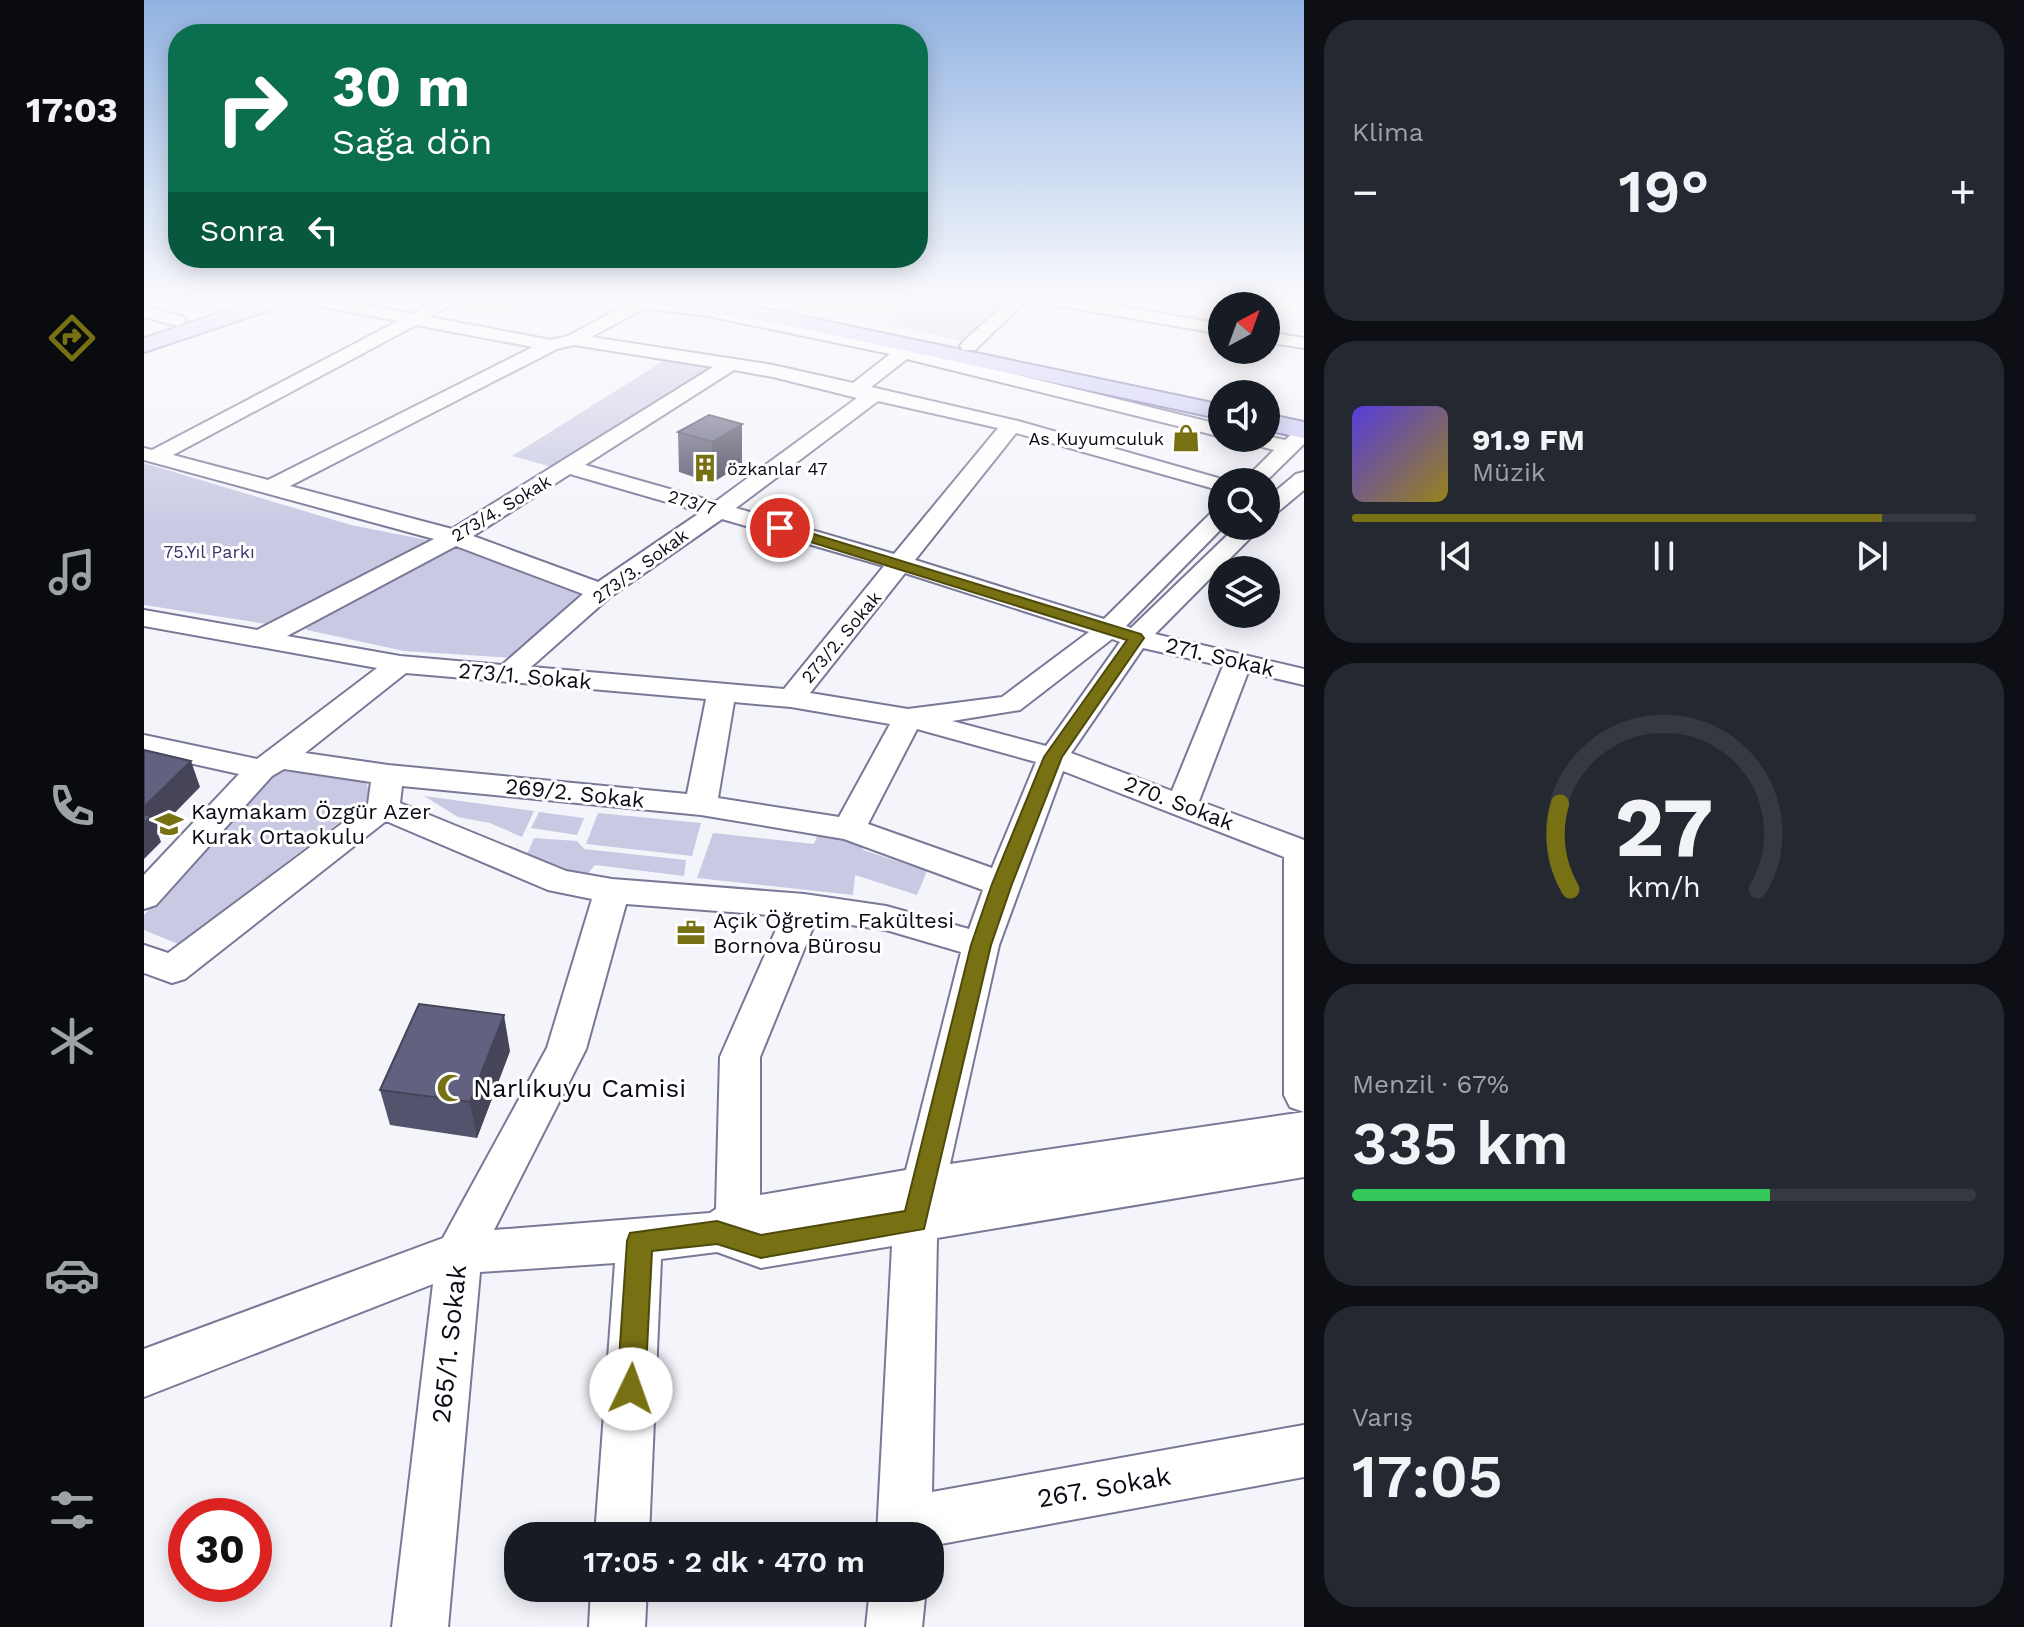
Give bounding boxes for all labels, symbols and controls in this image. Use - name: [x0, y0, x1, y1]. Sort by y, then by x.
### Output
- text: 30 m: [332, 54, 470, 120]
- icon: right: [200, 56, 304, 160]
- text: 17:03: [26, 89, 118, 131]
- text: Klima: [1352, 117, 1423, 147]
- text: Sağa dön: [332, 121, 493, 163]
- text: 19°: [1619, 156, 1709, 227]
- text: −: [1352, 166, 1379, 218]
- text: +: [1949, 166, 1976, 218]
- icon: left: [301, 208, 345, 252]
- text: Sonra: [200, 213, 285, 248]
- north arrow: [1208, 292, 1280, 364]
- map controls: [1208, 292, 1280, 628]
- icon: directions: [44, 310, 100, 366]
- button: sound: [1208, 380, 1280, 452]
- text: 91.9 FM: [1472, 422, 1585, 457]
- shop icon: As Kuyumculuk: [1171, 423, 1201, 453]
- place label: As Kuyumculuk: [1029, 428, 1164, 449]
- building icon: özkanlar 47: [690, 453, 720, 483]
- text: Müzik: [1472, 457, 1546, 487]
- place label: özkanlar 47: [727, 458, 828, 479]
- button: search: [1208, 468, 1280, 540]
- street label: 273/4. Sokak: [447, 470, 555, 546]
- street label: 273/7: [666, 485, 718, 519]
- pin: [746, 494, 814, 562]
- icon: arrive: [758, 506, 802, 550]
- street label: 273/3. Sokak: [588, 524, 692, 608]
- icon: previous: [1434, 534, 1478, 578]
- icon: pause: [1642, 534, 1686, 578]
- icon: next: [1850, 534, 1894, 578]
- park label: 75.Yıl Parkı: [163, 541, 255, 562]
- icon: music: [44, 544, 100, 600]
- button: layers: [1208, 556, 1280, 628]
- street label: 273/2. Sokak: [797, 587, 885, 687]
- street label: 271. Sokak: [1163, 632, 1277, 682]
- street label: 273/1. Sokak: [457, 658, 593, 694]
- street label: 270. Sokak: [1121, 771, 1237, 835]
- street label: 269/2. Sokak: [504, 773, 646, 813]
- icon: phone: [44, 778, 100, 834]
- text: 27: [1615, 778, 1713, 875]
- place label: Kaymakam Özgür Azer Kurak Ortaokulu: [191, 799, 431, 849]
- school or university icon: Kaymakam Özgür Azer Kurak Ortaokulu: [154, 809, 184, 839]
- text: km/h: [1627, 870, 1701, 904]
- place label: Açık Öğretim Fakültesi Bornova Bürosu: [713, 908, 954, 958]
- office icon: Açık Öğretim Fakültesi Bornova Bürosu: [676, 918, 706, 948]
- icon: climate: [44, 1013, 100, 1069]
- text: Menzil · 67%: [1352, 1069, 1509, 1099]
- mosque icon: Narlıkuyu Camisi: [436, 1073, 466, 1103]
- place label: Narlıkuyu Camisi: [473, 1073, 686, 1103]
- text: 335 km: [1352, 1108, 1569, 1179]
- icon: car: [44, 1247, 100, 1303]
- street label: 265/1. Sokak: [426, 1263, 472, 1425]
- position arrow: [589, 1347, 673, 1431]
- text: Varış: [1352, 1402, 1413, 1432]
- text: 17:05: [1352, 1441, 1503, 1512]
- street label: 267. Sokak: [1035, 1460, 1173, 1513]
- icon: filters: [44, 1482, 100, 1538]
- speed limit sign: 30: [168, 1498, 272, 1602]
- text: 17:05 · 2 dk · 470 m: [583, 1544, 865, 1579]

